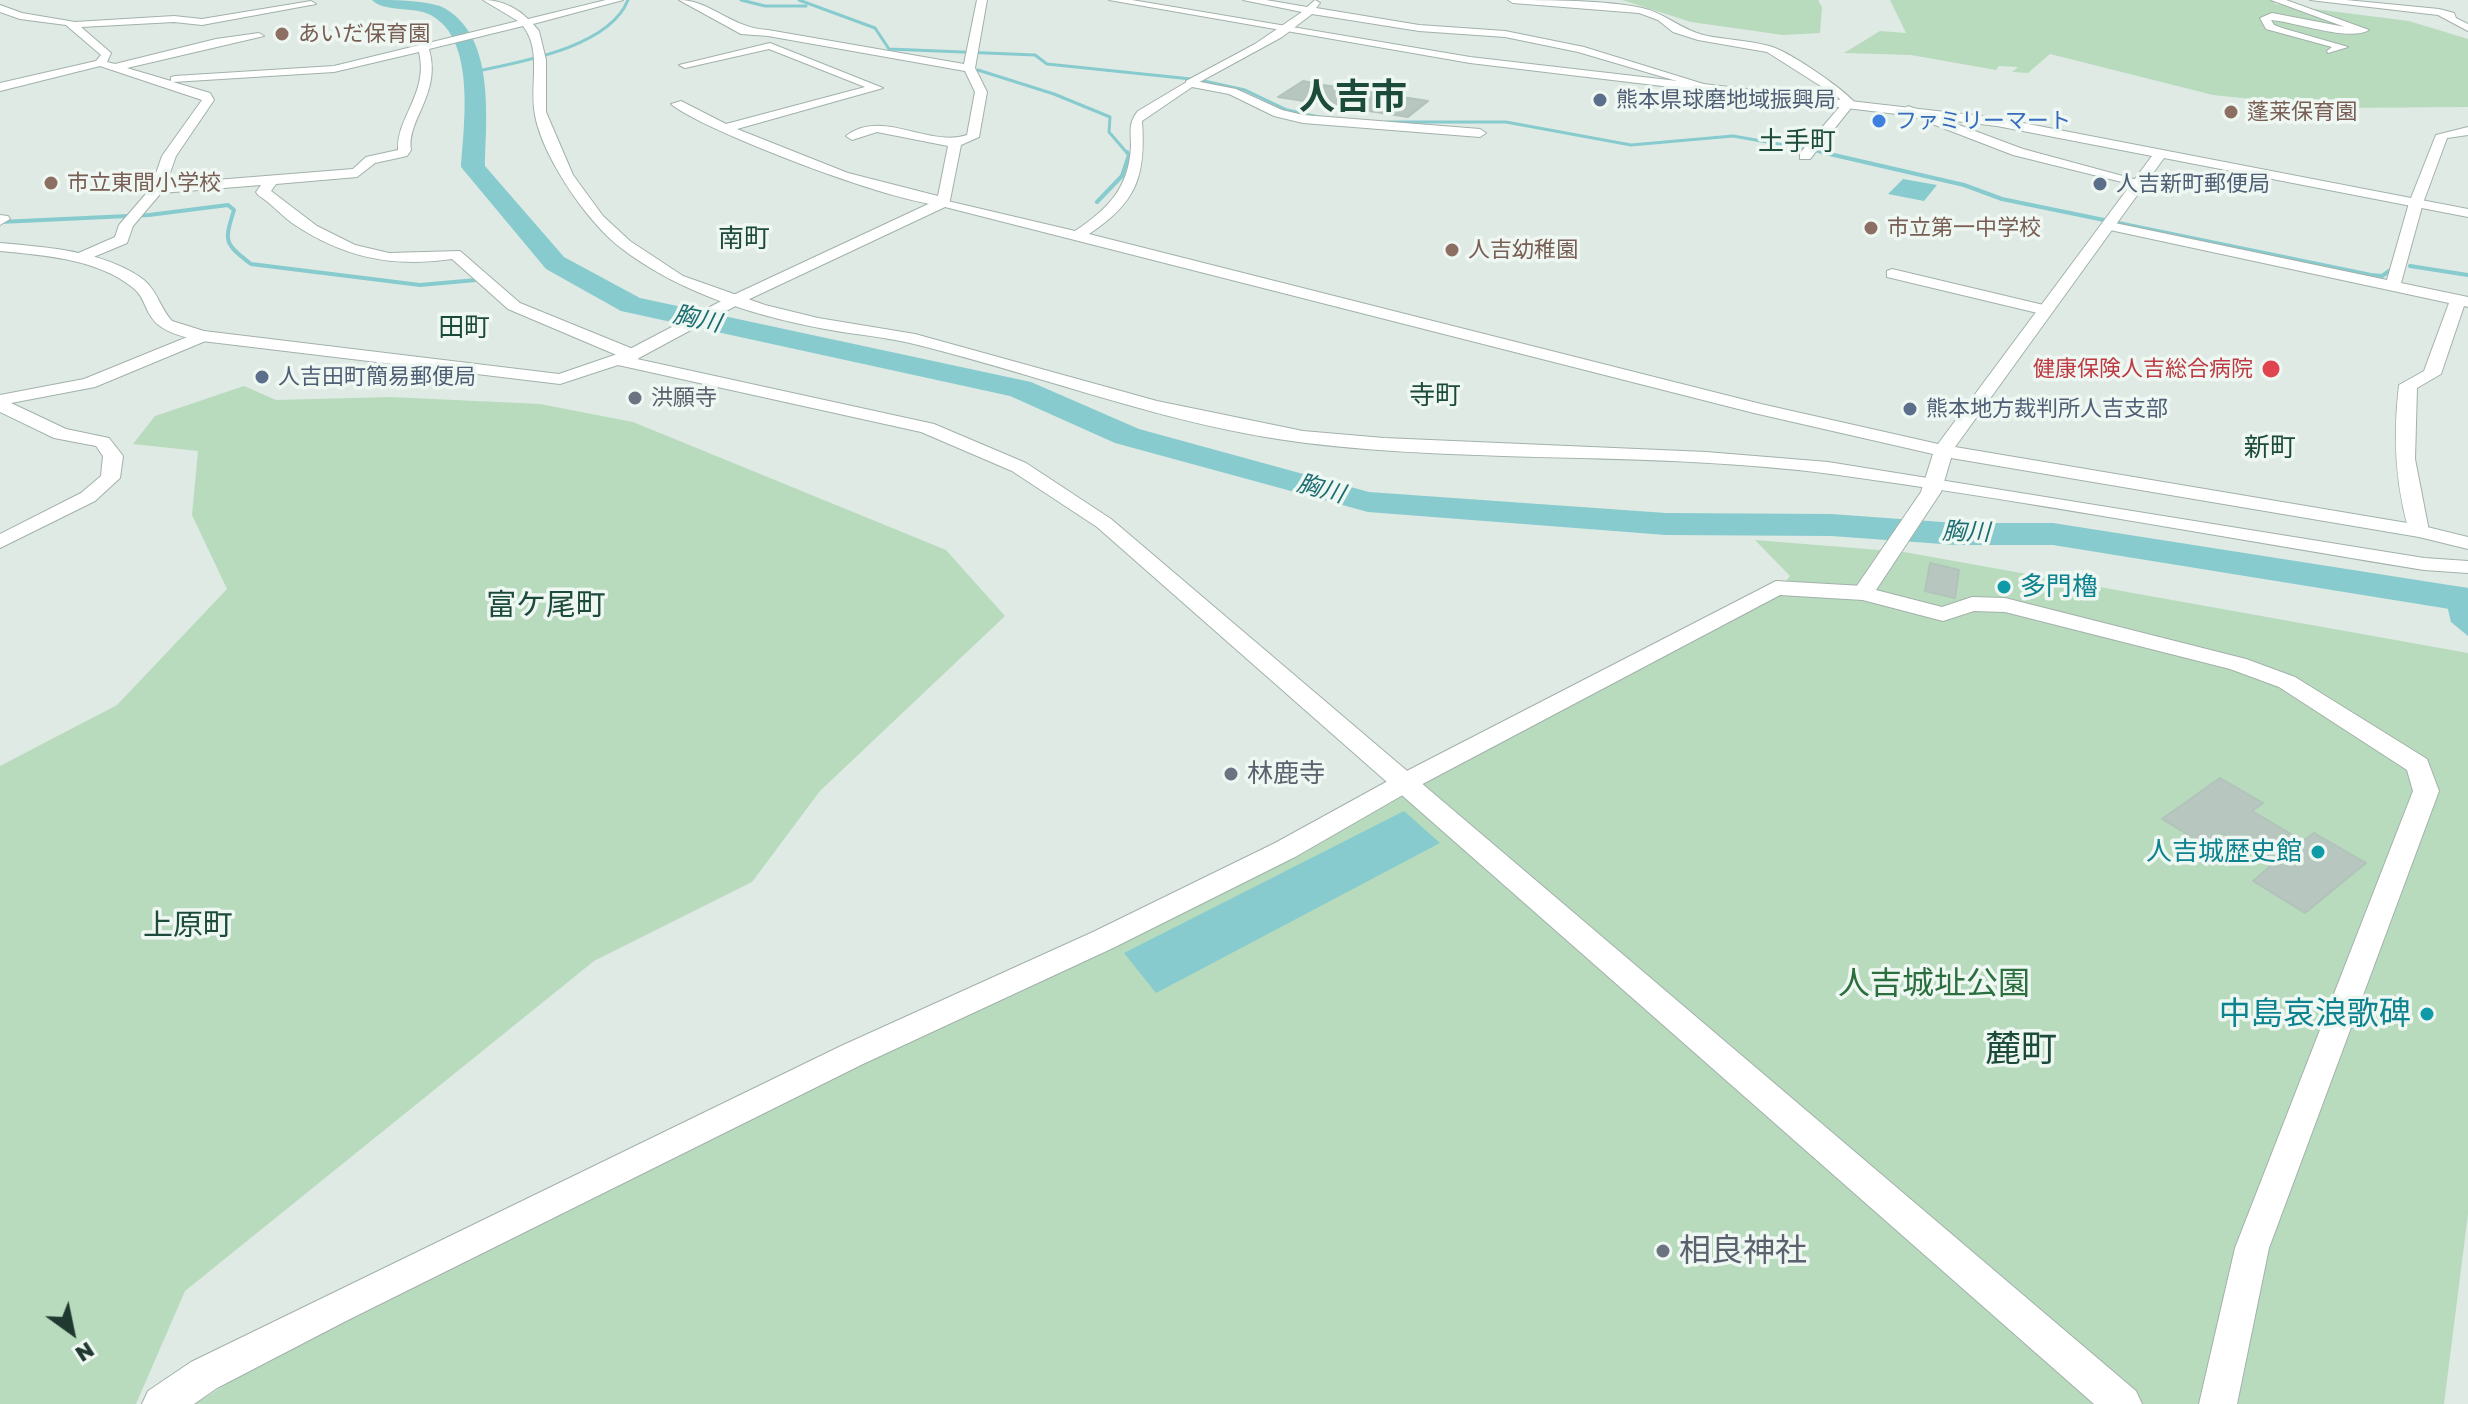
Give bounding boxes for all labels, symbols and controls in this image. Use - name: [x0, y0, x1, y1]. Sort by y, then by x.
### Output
- place label: あいだ保育園: [298, 21, 430, 47]
- marker: あいだ保育園: [273, 25, 291, 43]
- district label: 人吉市: [1299, 76, 1407, 120]
- place label: 熊本県球磨地域振興局: [1616, 87, 1836, 113]
- marker: 熊本県球磨地域振興局: [1591, 91, 1609, 109]
- place label: 蓬莱保育園: [2247, 99, 2357, 125]
- marker: 蓬莱保育園: [2222, 103, 2240, 121]
- place label: ファミリーマート: [1895, 108, 2071, 134]
- marker: ファミリーマート: [1870, 112, 1888, 130]
- district label: 土手町: [1758, 126, 1836, 158]
- place label: 市立東間小学校: [67, 170, 221, 196]
- place label: 人吉新町郵便局: [2116, 171, 2270, 197]
- marker: 市立東間小学校: [42, 174, 60, 192]
- marker: 人吉新町郵便局: [2091, 175, 2109, 193]
- place label: 市立第一中学校: [1887, 215, 2041, 241]
- marker: 市立第一中学校: [1862, 219, 1880, 237]
- district label: 南町: [718, 223, 770, 255]
- place label: 人吉幼稚園: [1468, 237, 1578, 263]
- marker: 人吉幼稚園: [1443, 241, 1461, 259]
- water label: 胸川: [671, 300, 723, 338]
- district label: 田町: [438, 312, 490, 344]
- place label: 健康保険人吉総合病院: [2033, 356, 2253, 382]
- marker: 健康保険人吉総合病院: [2260, 358, 2282, 380]
- place label: 人吉田町簡易郵便局: [278, 364, 476, 390]
- marker: 人吉田町簡易郵便局: [253, 368, 271, 386]
- district label: 寺町: [1409, 380, 1461, 412]
- place label: 洪願寺: [651, 385, 717, 411]
- marker: 洪願寺: [626, 389, 644, 407]
- place label: 熊本地方裁判所人吉支部: [1926, 396, 2168, 422]
- marker: 熊本地方裁判所人吉支部: [1901, 400, 1919, 418]
- district label: 新町: [2244, 432, 2296, 464]
- water label: 胸川: [1294, 469, 1348, 509]
- water label: 胸川: [1942, 517, 1990, 547]
- place label: 多門櫓: [2020, 571, 2098, 603]
- marker: 多門櫓: [1995, 578, 2013, 596]
- district label: 富ケ尾町: [486, 587, 606, 623]
- place label: 林鹿寺: [1247, 758, 1325, 790]
- marker: 林鹿寺: [1222, 765, 1240, 783]
- place label: 人吉城歴史館: [2146, 836, 2302, 868]
- marker: 人吉城歴史館: [2309, 843, 2327, 861]
- district label: 上原町: [143, 907, 233, 943]
- park label: 人吉城址公園: [1838, 965, 2030, 1003]
- place label: 中島哀浪歌碑: [2219, 995, 2411, 1033]
- marker: 中島哀浪歌碑: [2418, 1005, 2436, 1023]
- district label: 麓町: [1985, 1028, 2057, 1072]
- place label: 相良神社: [1679, 1232, 1807, 1270]
- marker: 相良神社: [1654, 1242, 1672, 1260]
- north arrow: [32, 1292, 112, 1372]
- text: N: [71, 1337, 100, 1368]

